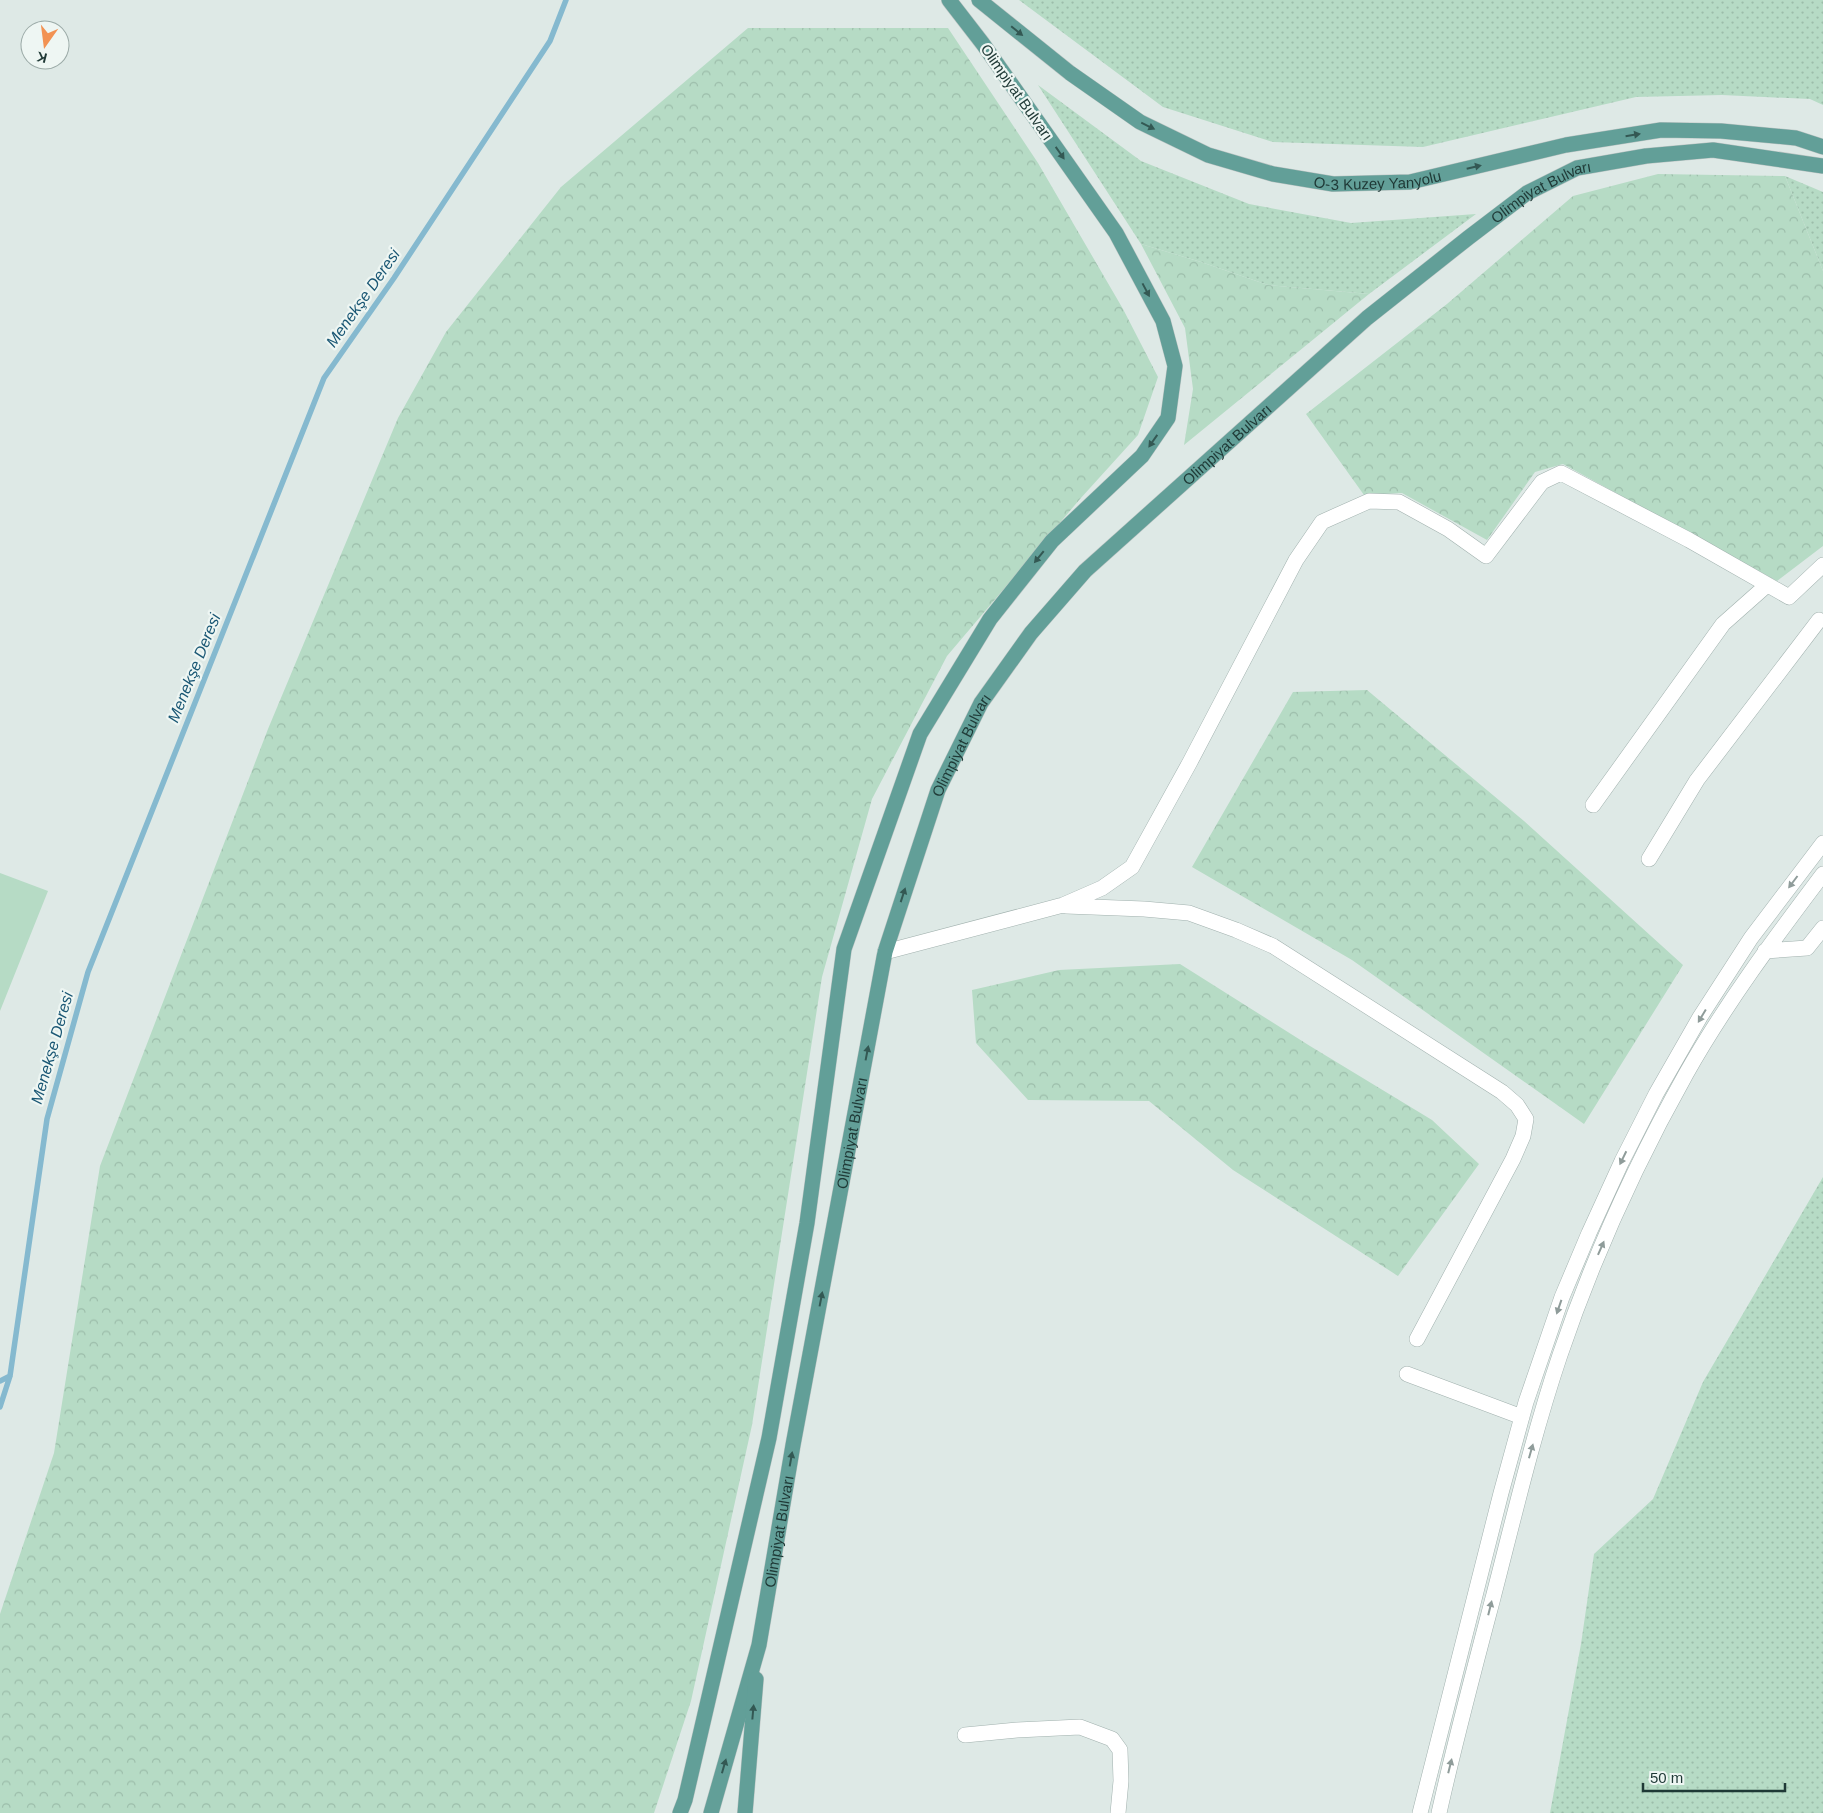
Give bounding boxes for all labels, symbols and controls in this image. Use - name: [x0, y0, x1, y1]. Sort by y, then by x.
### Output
- north arrow: [20, 20, 70, 70]
- one-way arrow: [1010, 25, 1023, 36]
- street label: Olimpiyat Bulvarı: [978, 41, 1056, 143]
- text: K: [35, 49, 49, 67]
- one-way arrow: [1141, 123, 1155, 131]
- one-way arrow: [1625, 130, 1641, 138]
- one-way arrow: [1055, 146, 1065, 160]
- street label: Olimpiyat Bulvarı: [1487, 157, 1592, 226]
- one-way arrow: [1466, 163, 1481, 171]
- street label: O-3 Kuzey Yanyolu: [1313, 166, 1443, 193]
- water label: Menekşe Deresi: [323, 245, 403, 350]
- one-way arrow: [1142, 283, 1151, 297]
- street label: Olimpiyat Bulvarı: [1179, 400, 1274, 488]
- one-way arrow: [1148, 435, 1158, 448]
- one-way arrow: [1034, 550, 1045, 563]
- water label: Menekşe Deresi: [164, 611, 224, 725]
- street label: Olimpiyat Bulvarı: [928, 690, 994, 799]
- one-way arrow: [1788, 875, 1799, 888]
- one-way arrow: [900, 888, 908, 903]
- water label: Menekşe Deresi: [28, 990, 76, 1106]
- one-way arrow: [1697, 1009, 1706, 1023]
- one-way arrow: [863, 1045, 871, 1061]
- street label: Olimpiyat Bulvarı: [832, 1076, 870, 1190]
- one-way arrow: [1619, 1151, 1627, 1166]
- one-way arrow: [1598, 1241, 1606, 1255]
- one-way arrow: [817, 1291, 825, 1307]
- one-way arrow: [1555, 1300, 1562, 1315]
- one-way arrow: [1527, 1443, 1535, 1458]
- one-way arrow: [787, 1450, 795, 1466]
- street label: Olimpiyat Bulvarı: [760, 1474, 796, 1589]
- one-way arrow: [1486, 1601, 1494, 1616]
- one-way arrow: [750, 1704, 758, 1720]
- one-way arrow: [1447, 1758, 1455, 1773]
- one-way arrow: [721, 1759, 729, 1774]
- scale bar: [1643, 1760, 1786, 1792]
- text: 50 m: [1650, 1769, 1683, 1786]

